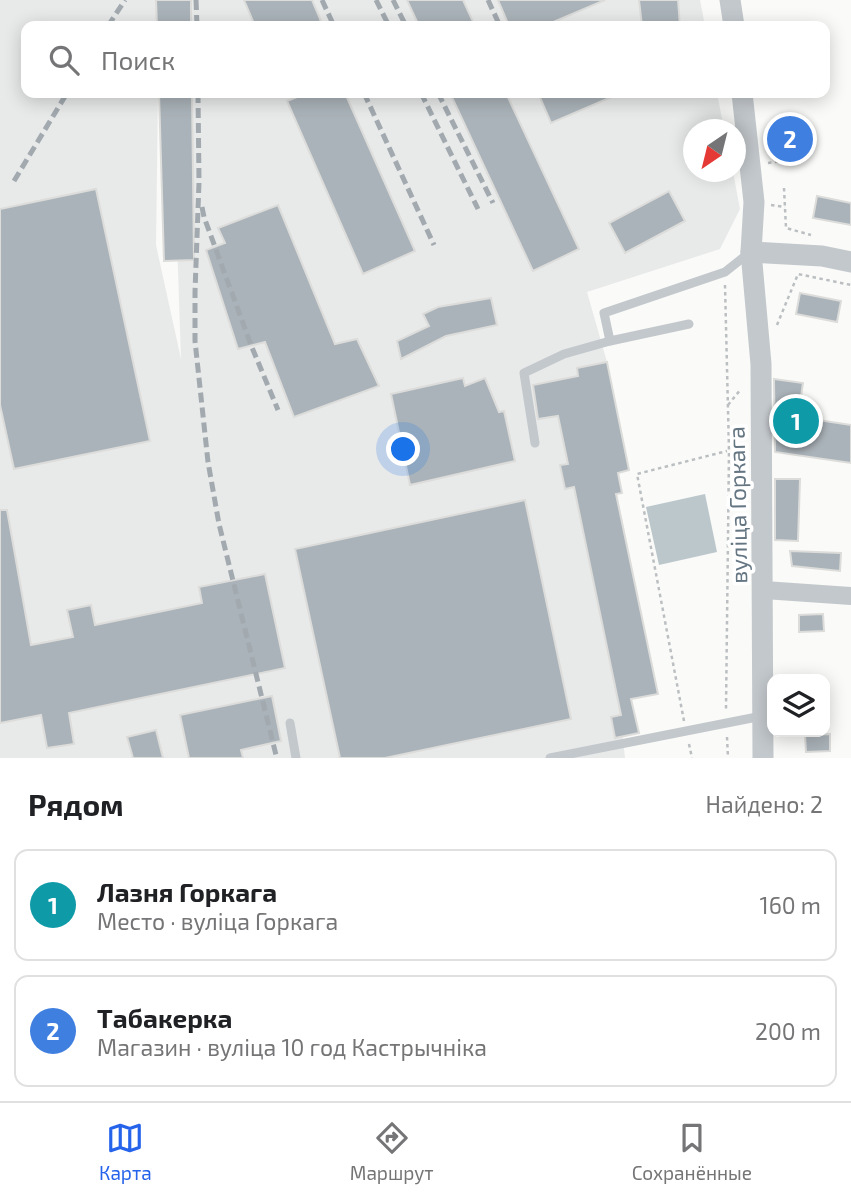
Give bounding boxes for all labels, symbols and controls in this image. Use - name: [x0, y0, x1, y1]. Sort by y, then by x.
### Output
- search box: [21, 21, 830, 98]
- icon: search: [45, 41, 83, 79]
- text: Поиск: [101, 44, 175, 75]
- pin: 2: [767, 113, 813, 165]
- north arrow: [683, 119, 746, 182]
- pin: 1: [773, 395, 819, 447]
- street label: вуліца Горкага: [722, 426, 753, 584]
- your location: [386, 432, 420, 466]
- map controls: [767, 674, 830, 737]
- button: layers: [767, 674, 830, 737]
- text: Рядом: [28, 786, 124, 822]
- text: Найдено: 2: [706, 790, 823, 818]
- text: Лазня Горкага: [97, 876, 277, 907]
- text: 1: [48, 891, 58, 919]
- text: 160 m: [760, 891, 821, 919]
- text: Место · вуліца Горкага: [97, 907, 338, 935]
- text: Табакерка: [97, 1002, 232, 1033]
- text: 2: [46, 1017, 60, 1045]
- text: 200 m: [755, 1017, 821, 1045]
- text: Магазин · вуліца 10 год Кастрычніка: [97, 1033, 487, 1061]
- tab: Карта: [99, 1119, 152, 1184]
- tab: Маршрут: [350, 1119, 434, 1184]
- tab: Сохранённые: [632, 1119, 752, 1184]

